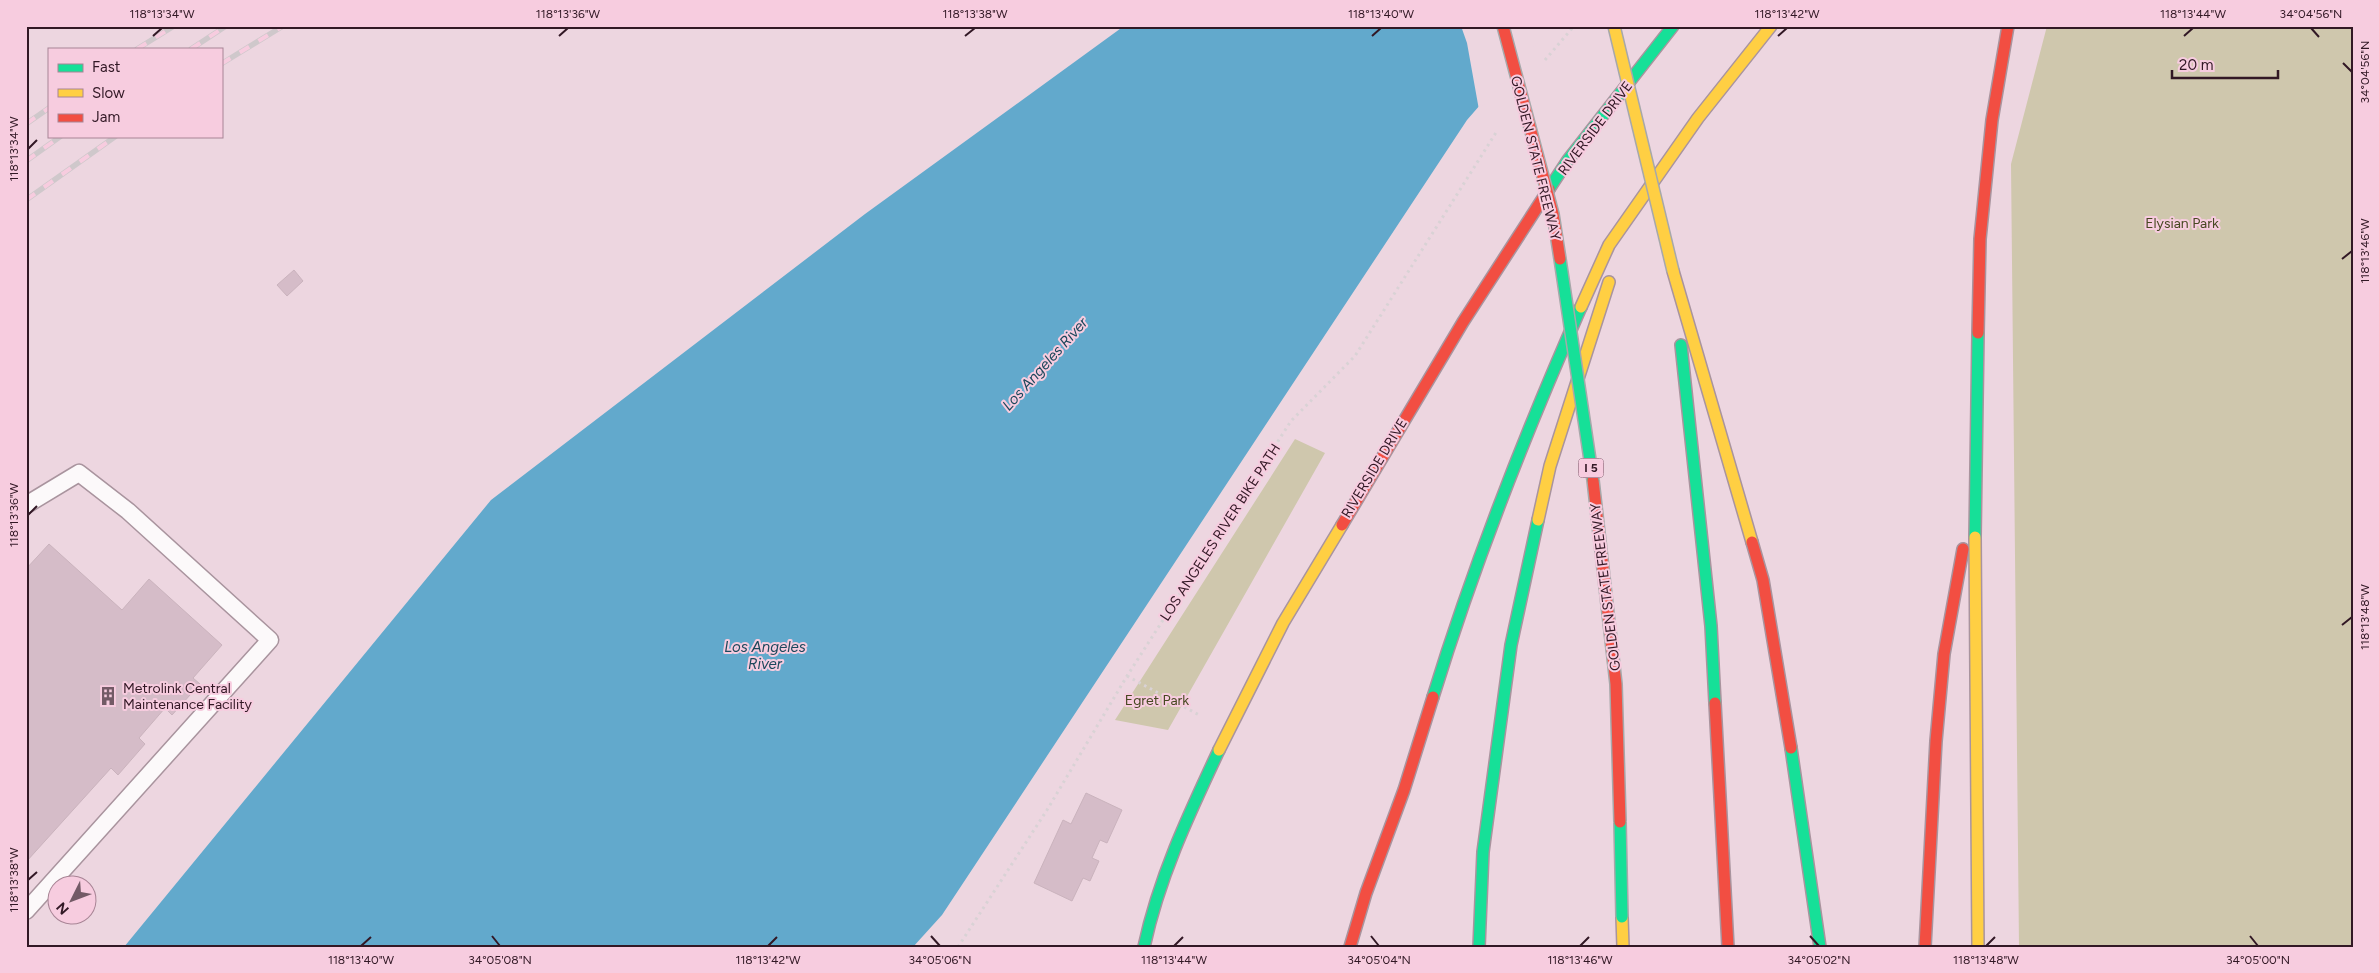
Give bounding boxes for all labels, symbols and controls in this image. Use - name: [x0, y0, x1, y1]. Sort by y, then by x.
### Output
- text: 118°13'34"W: [130, 7, 195, 21]
- text: 118°13'36"W: [536, 7, 601, 21]
- text: 118°13'38"W: [943, 7, 1008, 21]
- text: 118°13'40"W: [1348, 7, 1415, 21]
- text: 118°13'42"W: [1754, 7, 1820, 21]
- text: 118°13'44"W: [2160, 7, 2226, 21]
- text: 34°04'56"N: [2280, 7, 2342, 21]
- text: 34°04'56"N: [2358, 41, 2372, 103]
- legend: [48, 48, 222, 138]
- scale bar: [2172, 48, 2278, 80]
- text: 20 m: [2179, 56, 2213, 74]
- text: Fast: [92, 58, 121, 76]
- street label: GOLDEN STATE FREEWAY: [1507, 74, 1564, 243]
- street label: RIVERSIDE DRIVE: [1555, 78, 1636, 179]
- text: Slow: [92, 84, 125, 102]
- text: Jam: [92, 108, 120, 126]
- text: 118°13'34"W: [7, 116, 21, 181]
- park label: Elysian Park: [2145, 215, 2219, 232]
- text: 118°13'46"W: [2358, 218, 2372, 284]
- water label: Los Angeles River: [998, 313, 1092, 414]
- street label: RIVERSIDE DRIVE: [1338, 415, 1411, 521]
- street label: LOS ANGELES RIVER BIKE PATH: [1157, 440, 1284, 624]
- road number: I 5: [1578, 458, 1604, 478]
- text: 118°13'36"W: [7, 482, 21, 547]
- street label: GOLDEN STATE FREEWAY: [1587, 502, 1624, 672]
- text: 118°13'48"W: [2358, 584, 2372, 650]
- water label: Los Angeles River: [724, 638, 806, 673]
- place label: Metrolink Central Maintenance Facility: [123, 680, 252, 713]
- building icon: Metrolink Central Maintenance Facility: [97, 685, 119, 707]
- park label: Egret Park: [1125, 692, 1189, 709]
- text: 118°13'38"W: [7, 847, 21, 912]
- north arrow: [48, 876, 98, 926]
- text: N: [53, 899, 73, 918]
- text: 118°13'40"W: [328, 953, 395, 967]
- text: 34°05'08"N: [468, 953, 532, 967]
- text: 118°13'42"W: [735, 953, 801, 967]
- text: 34°05'06"N: [908, 953, 972, 967]
- text: 118°13'44"W: [1141, 953, 1207, 967]
- text: 34°05'04"N: [1347, 953, 1411, 967]
- text: 118°13'46"W: [1547, 953, 1613, 967]
- text: 34°05'02"N: [1788, 953, 1850, 967]
- text: 118°13'48"W: [1953, 953, 2019, 967]
- text: 34°05'00"N: [2226, 953, 2290, 967]

